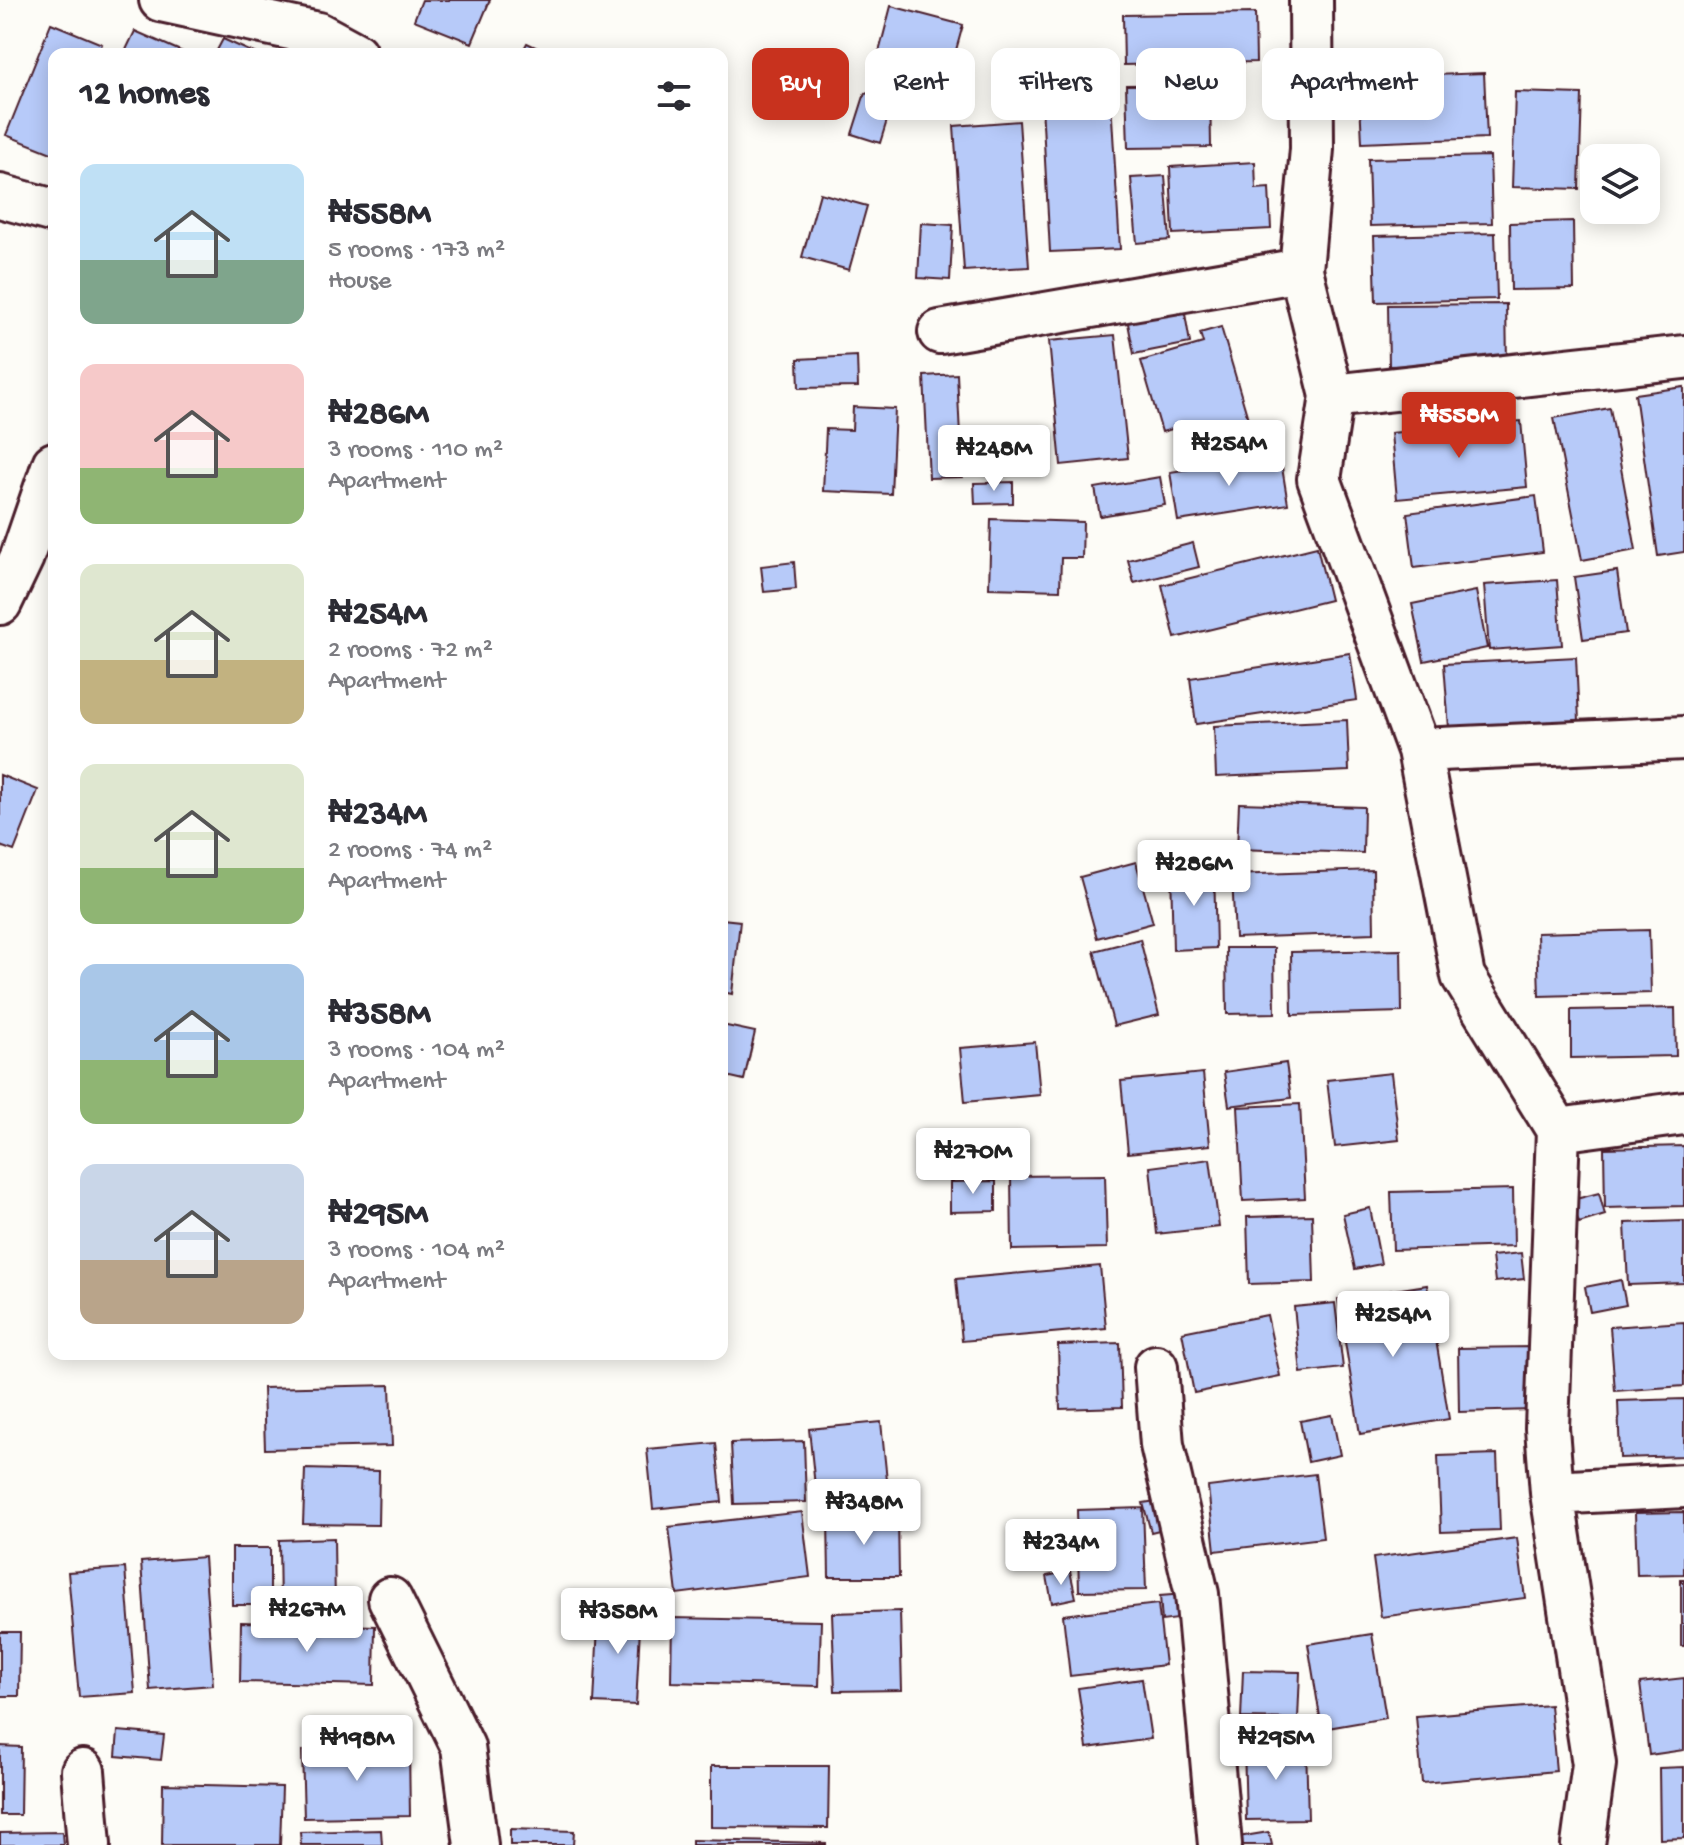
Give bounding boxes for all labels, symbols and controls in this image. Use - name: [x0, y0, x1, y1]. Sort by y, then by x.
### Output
- chip: Buy: [752, 48, 849, 120]
- chip: Rent: [865, 48, 975, 120]
- chip: Filters: [991, 48, 1120, 120]
- chip: New: [1136, 48, 1246, 120]
- chip: Apartment: [1262, 48, 1444, 120]
- icon: filters: [652, 74, 696, 118]
- text: 12 homes: [80, 76, 209, 116]
- map controls: [1580, 144, 1660, 224]
- button: layers: [1580, 144, 1660, 224]
- icon: home: [144, 196, 240, 292]
- text: ₦558M: [328, 196, 431, 236]
- text: 5 rooms · 173 m²: [328, 236, 505, 267]
- text: House: [328, 267, 392, 298]
- pin: ₦558M: [1403, 392, 1515, 460]
- icon: home: [144, 396, 240, 492]
- text: ₦286M: [328, 396, 429, 436]
- text: ₦558M: [1420, 402, 1498, 433]
- pin: ₦254M: [1173, 420, 1285, 488]
- pin: ₦248M: [938, 425, 1050, 493]
- text: ₦254M: [1191, 430, 1267, 461]
- text: ₦248M: [956, 435, 1032, 466]
- text: 3 rooms · 110 m²: [328, 436, 503, 467]
- text: Apartment: [328, 467, 445, 498]
- icon: home: [144, 596, 240, 692]
- text: ₦254M: [328, 596, 427, 636]
- text: 2 rooms · 72 m²: [328, 636, 493, 667]
- text: Apartment: [328, 667, 445, 698]
- icon: home: [144, 796, 240, 892]
- text: ₦234M: [328, 796, 427, 836]
- text: 2 rooms · 74 m²: [328, 836, 492, 867]
- pin: ₦286M: [1138, 840, 1250, 908]
- text: ₦286M: [1156, 850, 1232, 881]
- text: Apartment: [328, 867, 445, 898]
- icon: home: [144, 996, 240, 1092]
- text: ₦358M: [328, 996, 430, 1036]
- text: 3 rooms · 104 m²: [328, 1036, 505, 1067]
- text: Apartment: [328, 1067, 445, 1098]
- pin: ₦270M: [917, 1128, 1029, 1196]
- text: ₦270M: [934, 1138, 1012, 1169]
- icon: home: [144, 1196, 240, 1292]
- text: ₦295M: [328, 1196, 428, 1236]
- text: 3 rooms · 104 m²: [328, 1236, 505, 1267]
- text: Apartment: [328, 1267, 445, 1298]
- pin: ₦254M: [1337, 1291, 1449, 1359]
- text: ₦254M: [1355, 1301, 1431, 1332]
- pin: ₦348M: [808, 1479, 920, 1547]
- text: ₦348M: [826, 1489, 902, 1520]
- pin: ₦234M: [1005, 1519, 1117, 1587]
- text: ₦234M: [1023, 1529, 1099, 1560]
- pin: ₦267M: [251, 1586, 363, 1654]
- pin: ₦358M: [562, 1588, 674, 1656]
- text: ₦267M: [269, 1596, 345, 1627]
- text: ₦358M: [579, 1598, 657, 1629]
- pin: ₦295M: [1220, 1714, 1332, 1782]
- pin: ₦198M: [301, 1715, 413, 1783]
- text: ₦295M: [1238, 1724, 1314, 1755]
- text: ₦198M: [320, 1725, 394, 1756]

